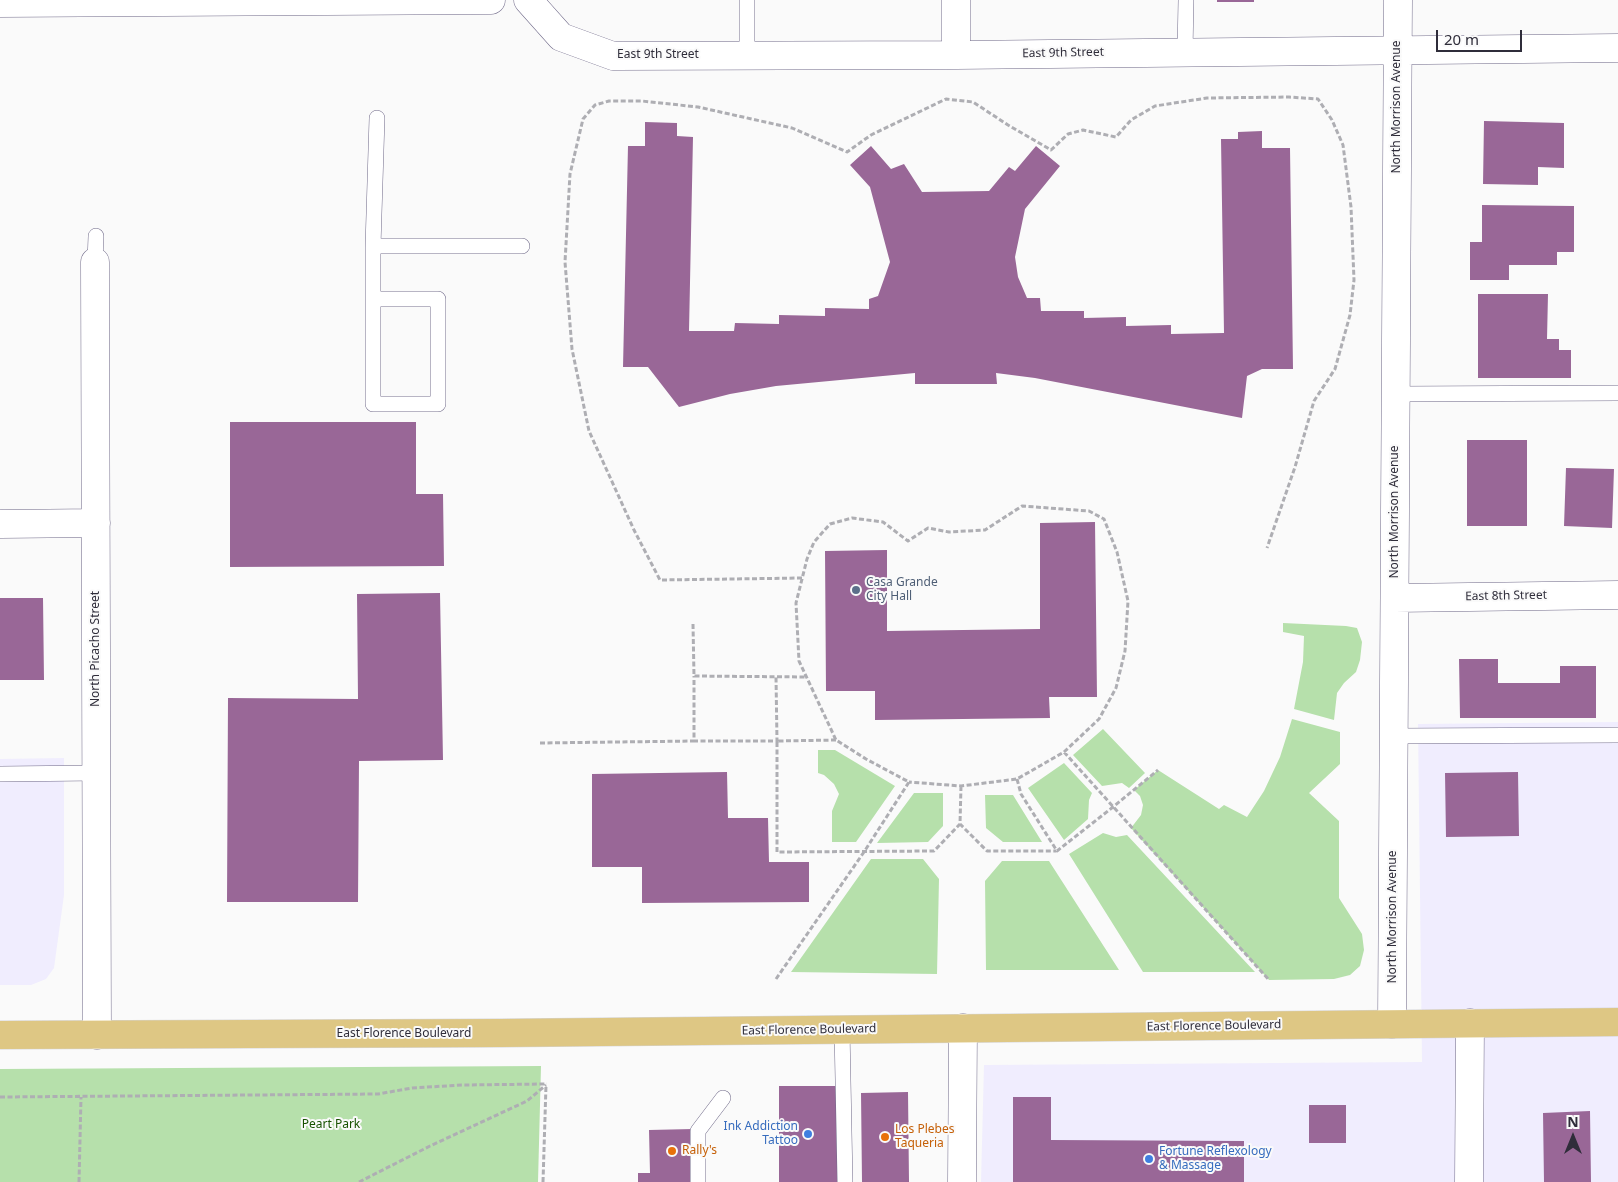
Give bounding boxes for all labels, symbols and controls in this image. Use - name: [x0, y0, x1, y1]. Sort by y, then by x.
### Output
- scale bar: [1438, 20, 1524, 52]
- text: 20 m: [1444, 29, 1479, 49]
- street label: North Morrison Avenue: [1390, 40, 1404, 174]
- street label: East 9th Street: [1022, 45, 1104, 61]
- street label: East 9th Street: [617, 48, 699, 62]
- street label: North Morrison Avenue: [1388, 445, 1402, 579]
- place label: Casa Grande City Hall: [866, 576, 938, 604]
- marker: Casa Grande City Hall: [850, 584, 862, 596]
- street label: East 8th Street: [1465, 588, 1547, 604]
- street label: North Picacho Street: [89, 591, 103, 707]
- street label: North Morrison Avenue: [1386, 850, 1400, 984]
- street label: East Florence Boulevard: [1147, 1018, 1281, 1034]
- street label: East Florence Boulevard: [742, 1022, 876, 1038]
- street label: East Florence Boulevard: [337, 1027, 471, 1041]
- north arrow: [1548, 1112, 1598, 1162]
- text: N: [1567, 1112, 1579, 1131]
- park label: Peart Park: [302, 1118, 360, 1132]
- place label: Ink Addiction Tattoo: [724, 1120, 798, 1148]
- place label: Los Plebes Taqueria: [895, 1123, 954, 1151]
- marker: Ink Addiction Tattoo: [802, 1128, 814, 1140]
- marker: Los Plebes Taqueria: [879, 1131, 891, 1143]
- place label: Rally's: [682, 1144, 717, 1158]
- marker: Rally's: [666, 1145, 678, 1157]
- place label: Fortune Reflexology & Massage: [1159, 1145, 1272, 1173]
- marker: Fortune Reflexology & Massage: [1143, 1153, 1155, 1165]

